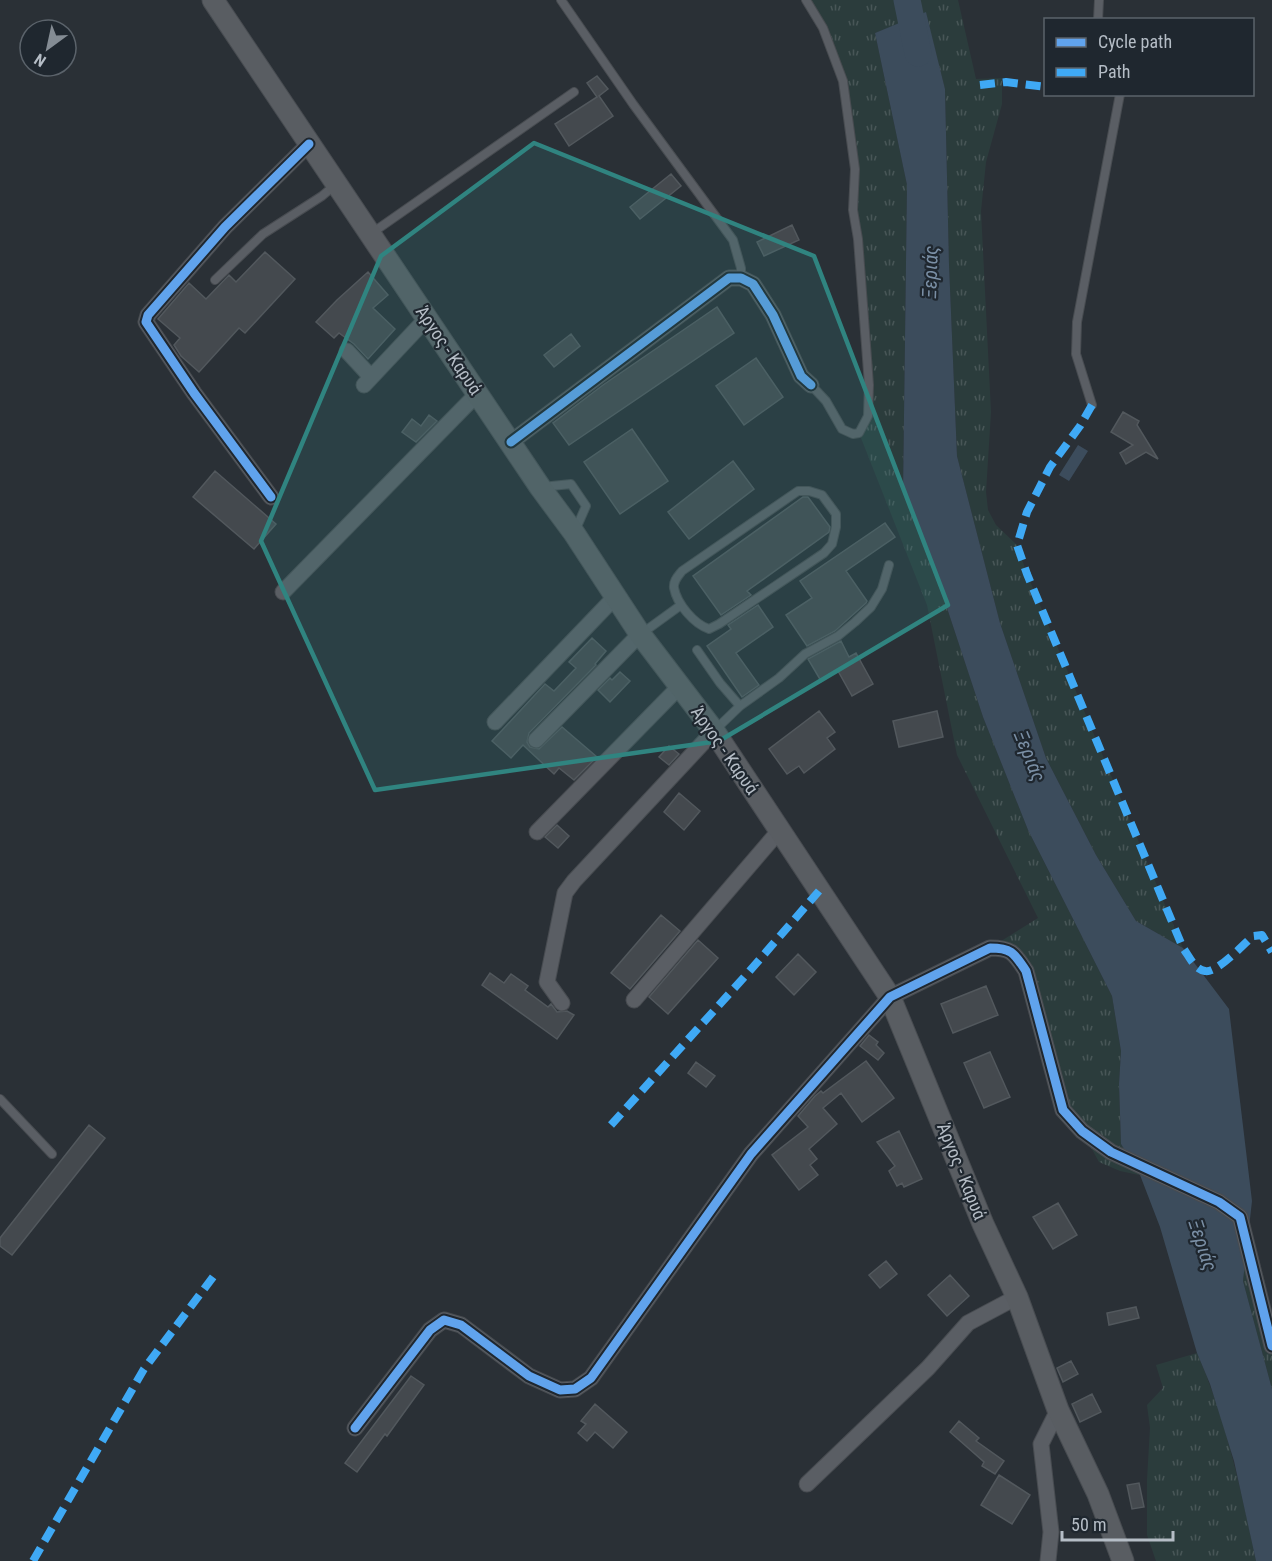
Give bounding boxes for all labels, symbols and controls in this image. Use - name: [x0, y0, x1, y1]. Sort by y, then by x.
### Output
- north arrow: [18, 18, 78, 78]
- legend: [1044, 18, 1254, 96]
- text: Cycle path: [1098, 31, 1172, 52]
- text: N: [31, 50, 49, 71]
- text: Path: [1098, 61, 1131, 82]
- water label: Ξεριάς: [917, 245, 943, 299]
- street label: Άργος - Καρυά: [412, 302, 486, 398]
- street label: Άργος - Καρυά: [687, 702, 763, 798]
- water label: Ξεριάς: [1009, 727, 1051, 785]
- street label: Άργος - Καρυά: [933, 1120, 991, 1223]
- water label: Ξεριάς: [1183, 1216, 1223, 1274]
- scale bar: [1062, 1504, 1173, 1542]
- text: 50 m: [1071, 1514, 1106, 1535]

